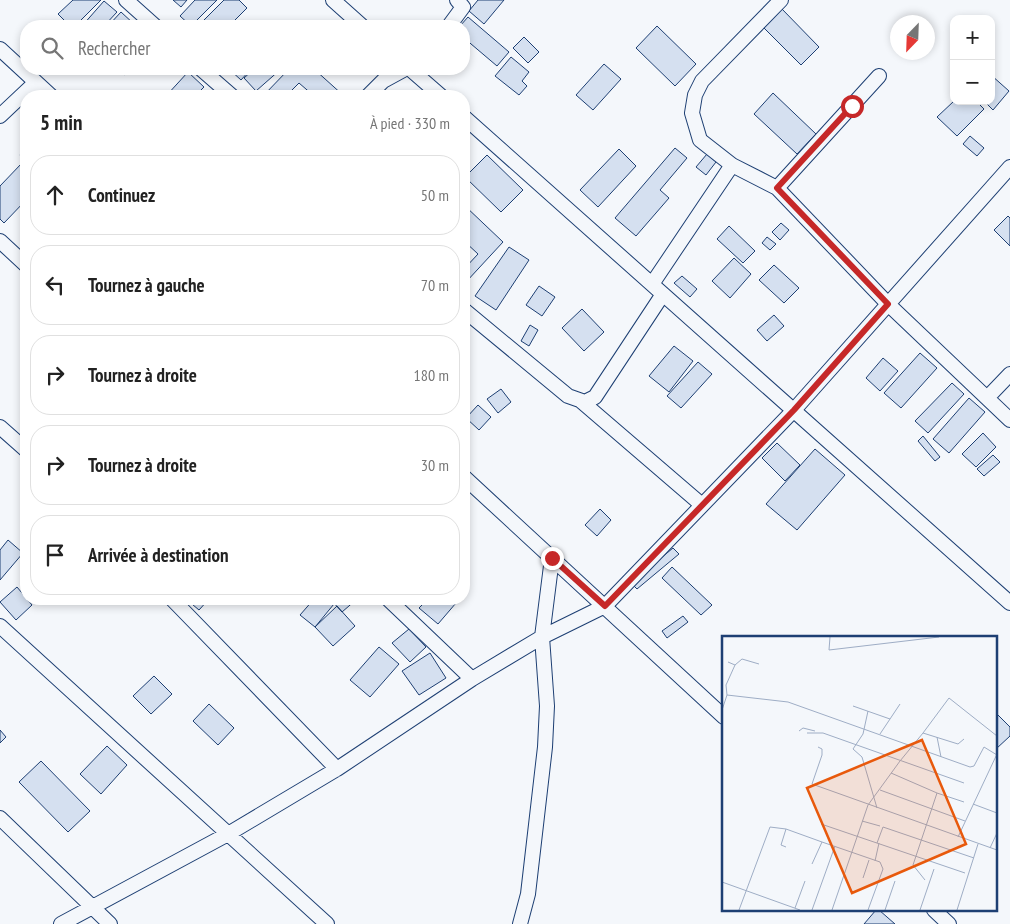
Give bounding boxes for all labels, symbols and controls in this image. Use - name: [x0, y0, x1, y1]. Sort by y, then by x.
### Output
- north arrow: [890, 15, 935, 60]
- map controls: [950, 15, 995, 105]
- button: +: [950, 15, 995, 60]
- search box: [20, 20, 470, 75]
- icon: search: [38, 34, 66, 62]
- text: Rechercher: [78, 36, 150, 60]
- button: −: [950, 60, 995, 105]
- route start: [841, 95, 864, 118]
- text: 5 min: [40, 109, 82, 136]
- text: À pied · 330 m: [370, 113, 450, 133]
- icon: ahead: [41, 181, 69, 209]
- text: Continuez: [88, 183, 155, 207]
- text: 50 m: [421, 185, 449, 205]
- icon: left: [41, 271, 69, 299]
- text: Tournez à gauche: [88, 273, 205, 297]
- text: 70 m: [421, 275, 449, 295]
- icon: right: [41, 361, 69, 389]
- text: Tournez à droite: [88, 363, 197, 387]
- text: 180 m: [414, 365, 449, 385]
- icon: right: [41, 451, 69, 479]
- text: Tournez à droite: [88, 453, 197, 477]
- text: 30 m: [421, 455, 449, 475]
- icon: arrive: [41, 541, 69, 569]
- text: Arrivée à destination: [88, 543, 229, 567]
- route end: [541, 547, 564, 570]
- inset map: [722, 636, 998, 912]

